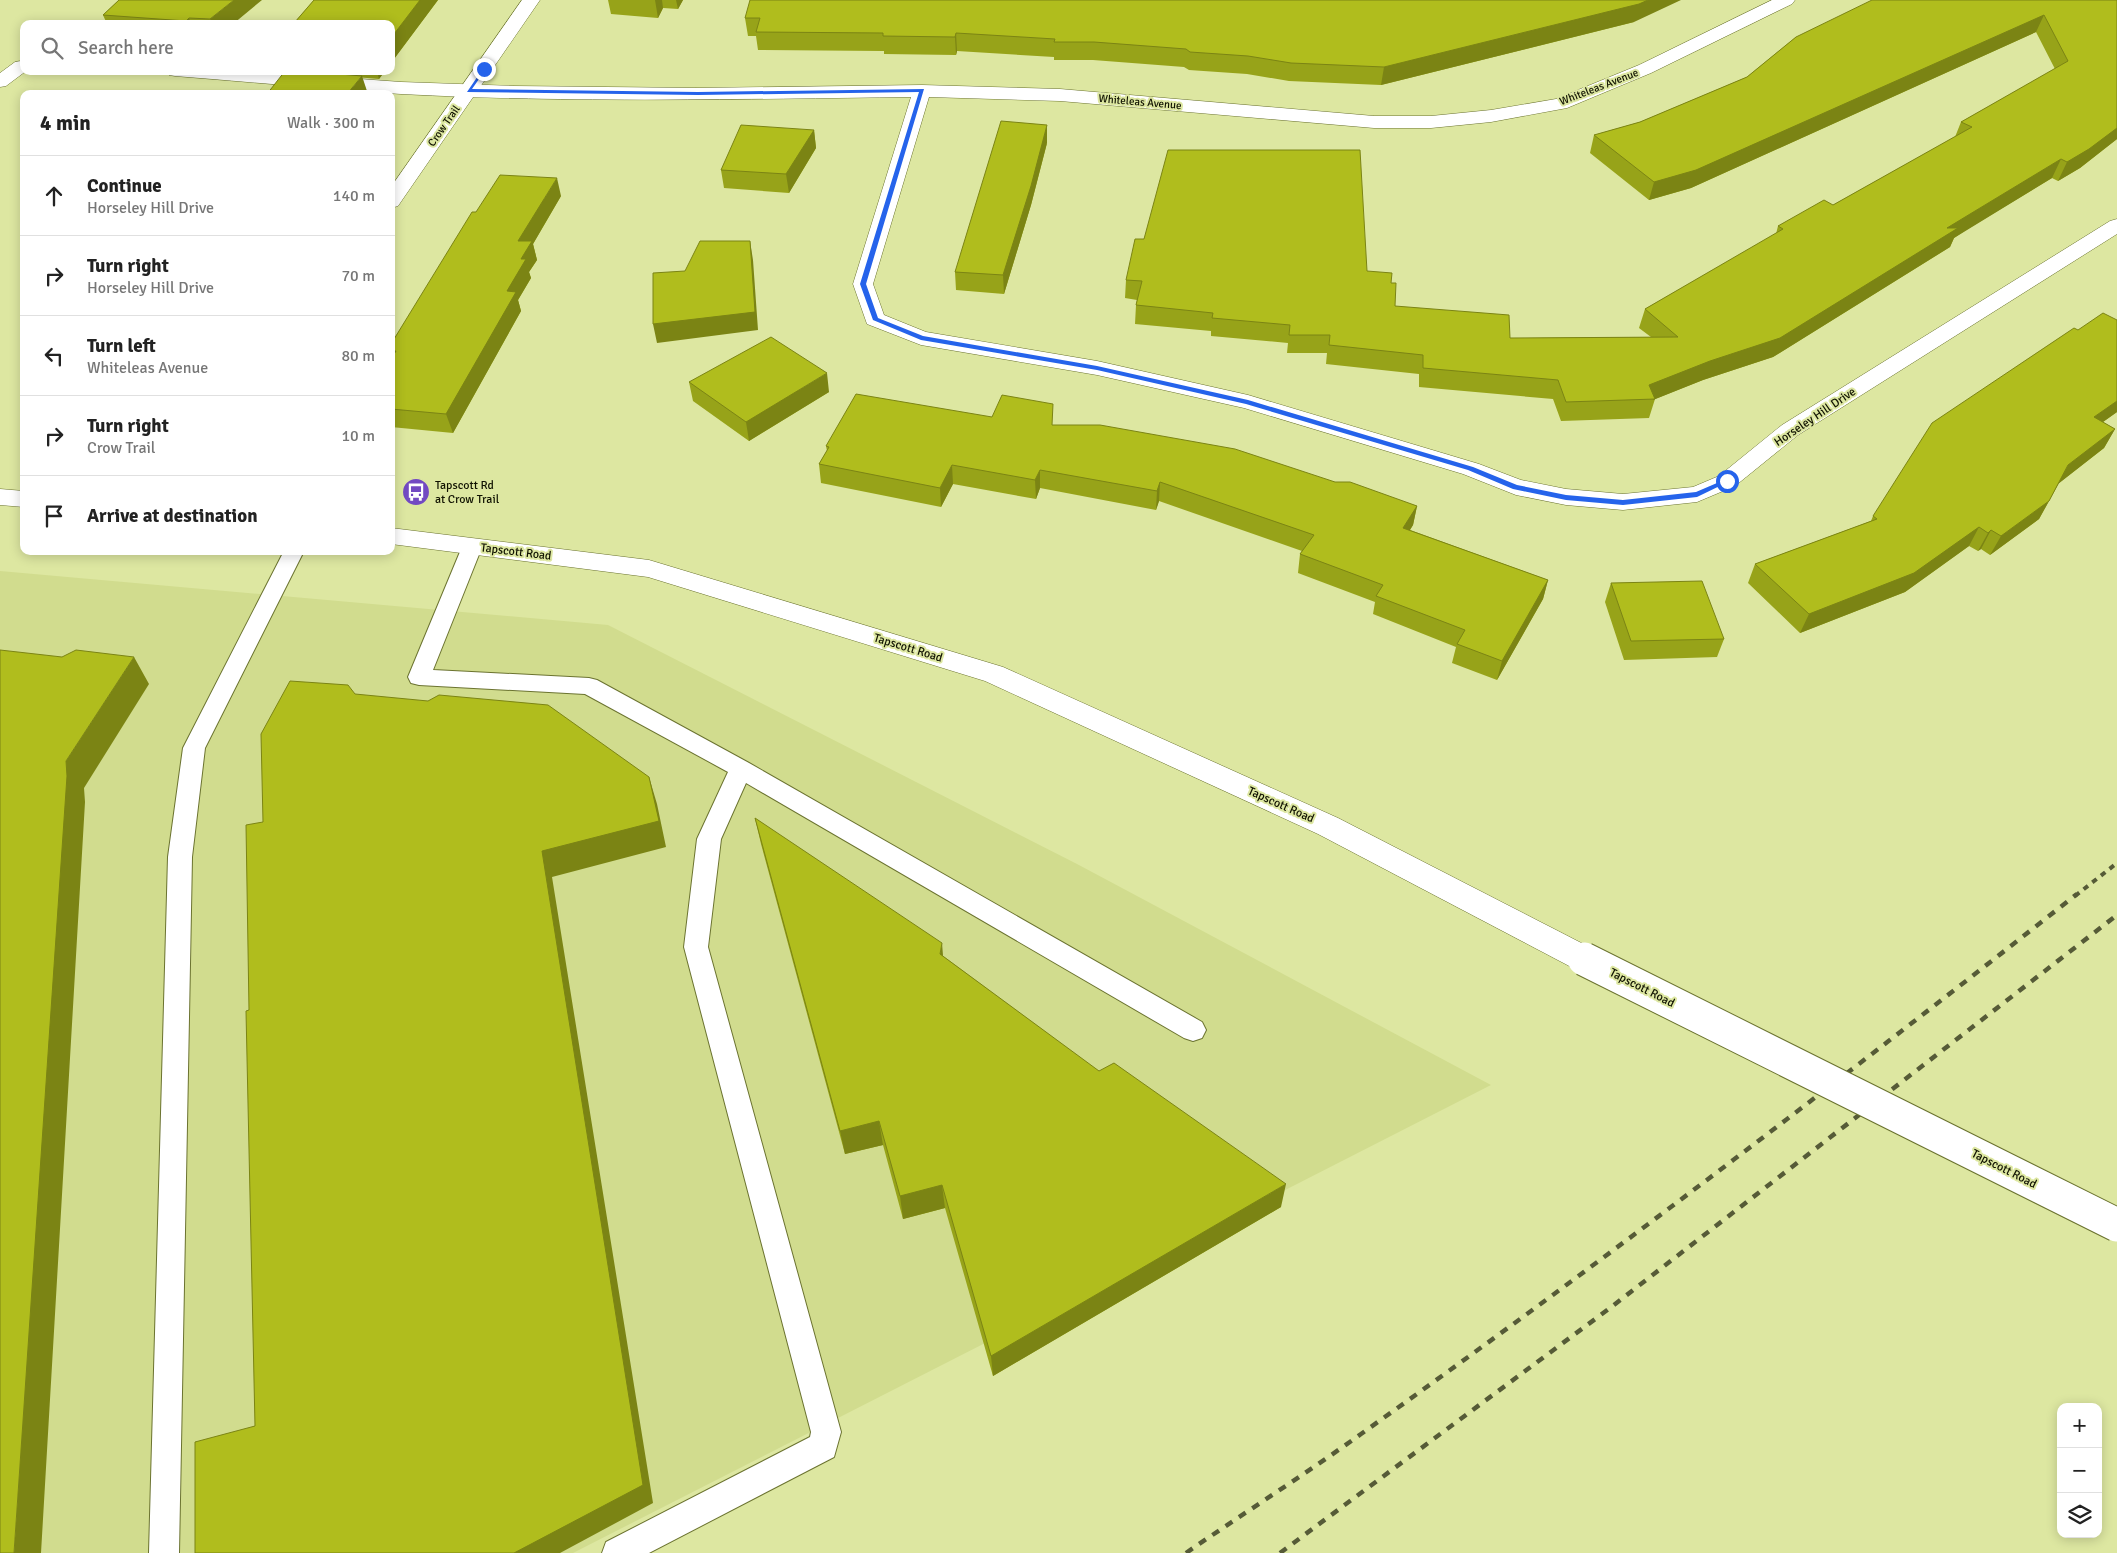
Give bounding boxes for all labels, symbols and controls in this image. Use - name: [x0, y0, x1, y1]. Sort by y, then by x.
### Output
- search box: [20, 20, 395, 75]
- icon: search: [38, 34, 66, 62]
- text: Search here: [78, 36, 174, 60]
- route end: [473, 58, 496, 81]
- street label: Whiteleas Avenue: [1558, 66, 1640, 108]
- street label: Whiteleas Avenue: [1098, 92, 1182, 112]
- street label: Crow Trail: [425, 103, 463, 149]
- text: 4 min: [40, 110, 91, 136]
- text: Walk · 300 m: [287, 113, 375, 133]
- text: Continue: [87, 174, 162, 198]
- icon: ahead: [40, 182, 68, 210]
- text: 140 m: [333, 186, 375, 206]
- text: Horseley Hill Drive: [87, 198, 214, 218]
- text: Turn right: [87, 254, 169, 278]
- icon: right: [40, 262, 68, 290]
- text: 70 m: [341, 266, 375, 286]
- text: Horseley Hill Drive: [87, 278, 214, 298]
- text: Turn left: [87, 334, 156, 358]
- icon: left: [40, 342, 68, 370]
- text: 80 m: [341, 346, 375, 366]
- text: Whiteleas Avenue: [87, 358, 208, 378]
- street label: Horseley Hill Drive: [1771, 384, 1859, 450]
- text: Turn right: [87, 414, 169, 438]
- icon: right: [40, 422, 68, 450]
- text: 10 m: [341, 426, 375, 446]
- text: Crow Trail: [87, 438, 156, 458]
- route start: [1716, 470, 1739, 493]
- bus stop icon: Tapscott Rd at Crow Trail: [401, 477, 431, 507]
- place label: Tapscott Rd at Crow Trail: [435, 478, 500, 507]
- icon: arrive: [40, 502, 68, 530]
- text: Arrive at destination: [87, 504, 258, 528]
- street label: Tapscott Road: [480, 540, 552, 564]
- street label: Tapscott Road: [872, 630, 944, 666]
- street label: Tapscott Road: [1245, 784, 1317, 826]
- street label: Tapscott Road: [1607, 965, 1677, 1011]
- street label: Tapscott Road: [1969, 1146, 2039, 1192]
- map controls: [2057, 1403, 2102, 1538]
- button: +: [2057, 1403, 2102, 1448]
- button: −: [2057, 1448, 2102, 1493]
- button: layers: [2057, 1493, 2102, 1538]

